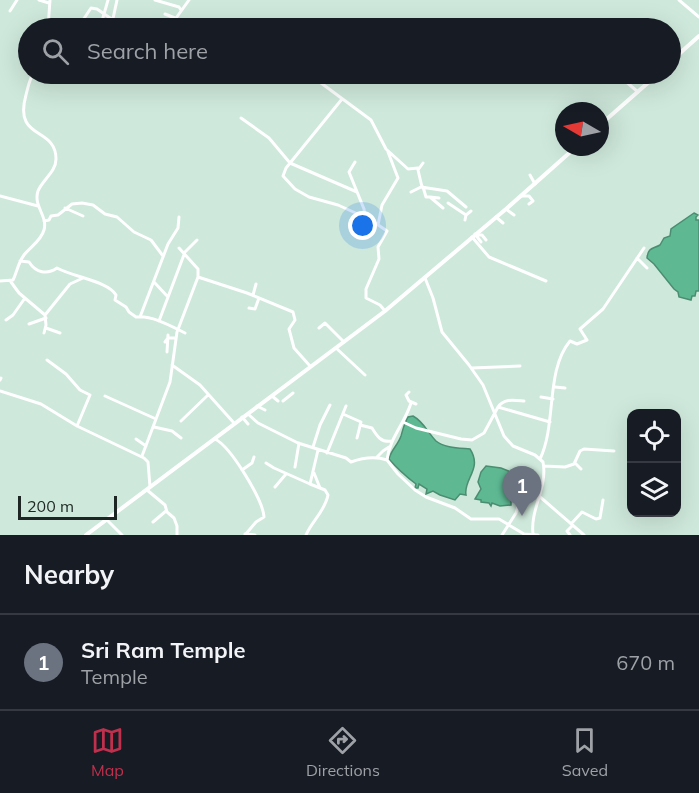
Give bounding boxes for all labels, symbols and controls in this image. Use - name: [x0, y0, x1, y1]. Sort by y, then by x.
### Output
- search box: [18, 18, 681, 84]
- icon: search: [39, 35, 72, 68]
- text: Search here: [87, 37, 208, 65]
- north arrow: [555, 102, 609, 156]
- your location: [348, 211, 377, 240]
- map controls: [627, 409, 681, 517]
- button: locate: [627, 409, 681, 463]
- button: layers: [627, 463, 681, 517]
- pin: 1: [502, 466, 542, 516]
- scale bar: [18, 493, 117, 520]
- text: 200 m: [27, 496, 74, 516]
- text: Nearby: [24, 558, 114, 591]
- text: Sri Ram Temple: [81, 636, 246, 664]
- text: 1: [38, 650, 50, 675]
- text: 670 m: [616, 650, 675, 675]
- text: Temple: [81, 664, 148, 689]
- tab: Map: [91, 724, 124, 780]
- tab: Directions: [306, 724, 380, 780]
- tab: Saved: [562, 724, 608, 780]

